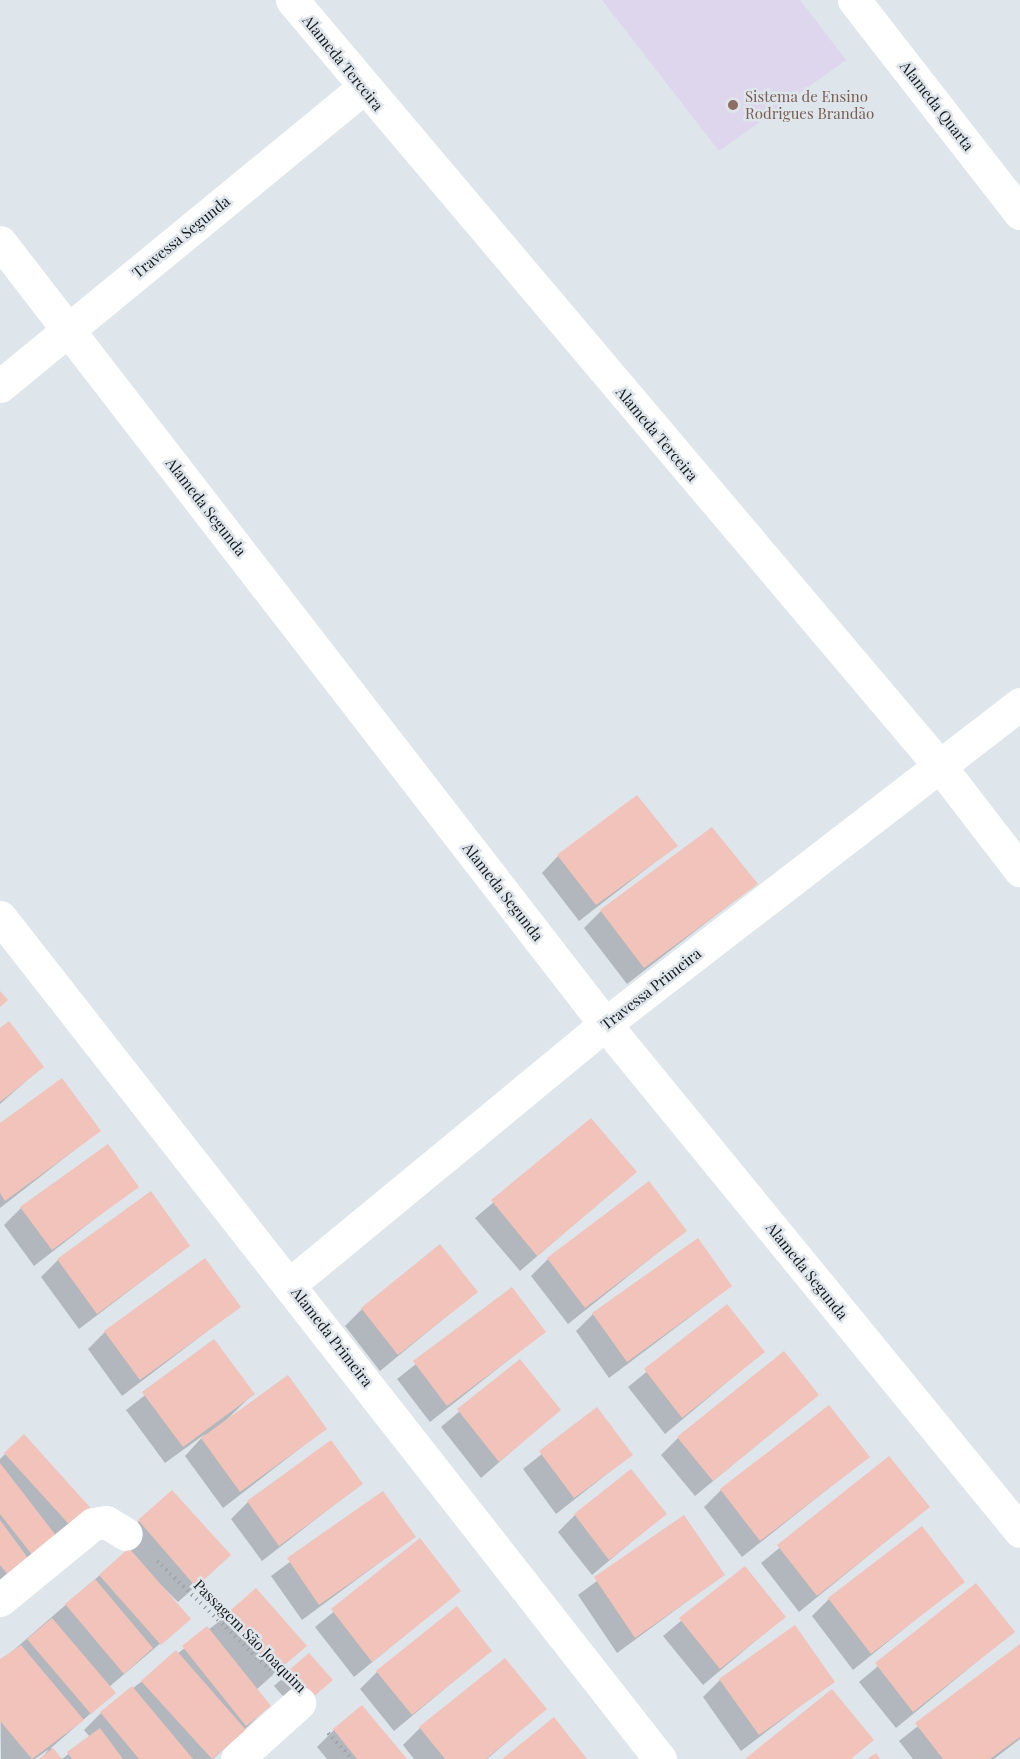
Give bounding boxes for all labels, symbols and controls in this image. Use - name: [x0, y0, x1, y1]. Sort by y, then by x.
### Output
- street label: Alameda Terceira: [299, 11, 387, 115]
- street label: Alameda Quarta: [896, 58, 978, 154]
- place label: Sistema de Ensino Rodrigues Brandão: [745, 87, 874, 122]
- marker: Sistema de Ensino Rodrigues Brandão: [726, 98, 740, 112]
- street label: Travessa Segunda: [129, 192, 233, 282]
- street label: Alameda Terceira: [612, 383, 702, 485]
- street label: Alameda Segunda: [162, 454, 250, 560]
- street label: Alameda Segunda: [459, 839, 547, 945]
- street label: Travessa Primeira: [597, 944, 705, 1034]
- street label: Alameda Segunda: [762, 1219, 852, 1323]
- street label: Alameda Primeira: [288, 1284, 376, 1390]
- street label: Passagem São Joaquim: [190, 1576, 310, 1696]

